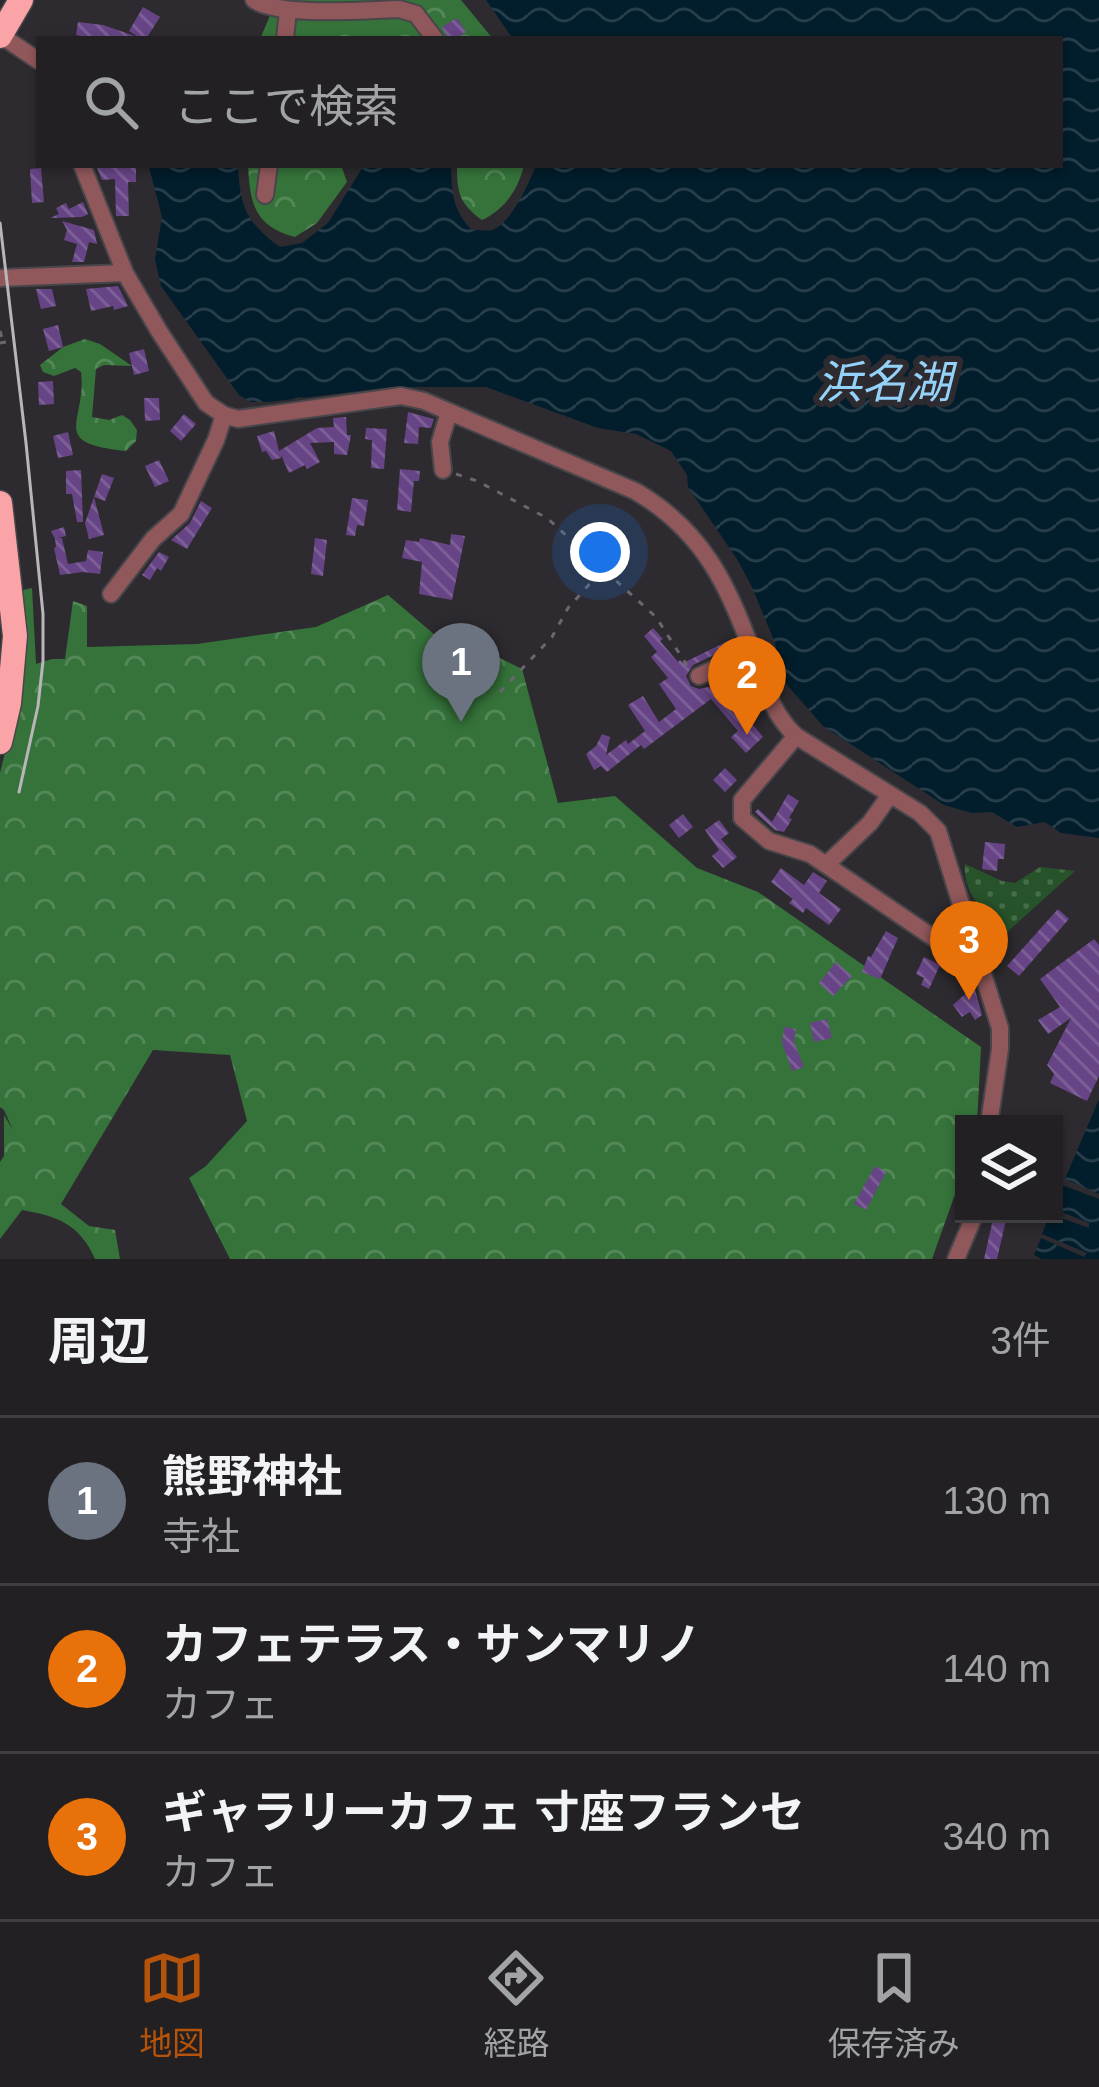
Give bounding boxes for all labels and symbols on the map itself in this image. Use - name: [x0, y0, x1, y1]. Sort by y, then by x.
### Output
- water label: 浜名湖: [816, 357, 957, 408]
- your location: [570, 522, 630, 582]
- pin: 1: [422, 623, 500, 722]
- pin: 2: [708, 636, 786, 735]
- pin: 3: [930, 901, 1008, 1000]

